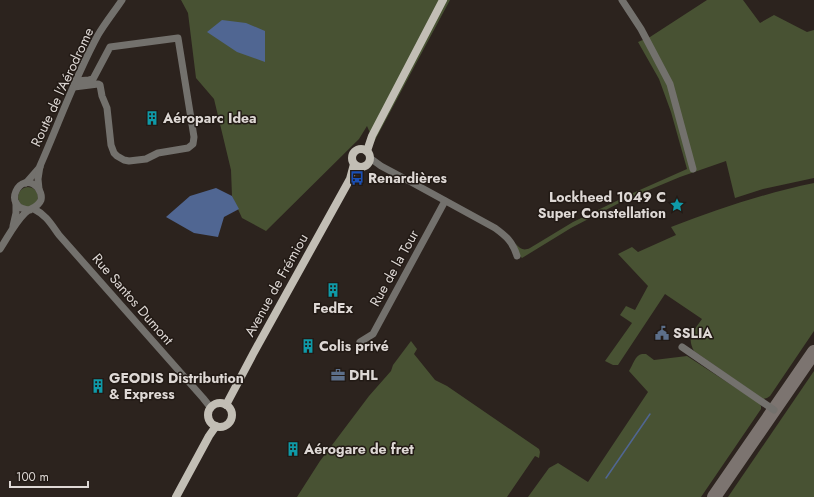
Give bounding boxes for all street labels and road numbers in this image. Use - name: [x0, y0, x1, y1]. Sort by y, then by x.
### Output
- street label: Route de l'Aérodrome: [26, 24, 98, 150]
- street label: Rue de la Tour: [365, 226, 423, 310]
- street label: Avenue de Frémiou: [239, 230, 313, 340]
- street label: Rue Santos Dumont: [88, 249, 179, 350]

